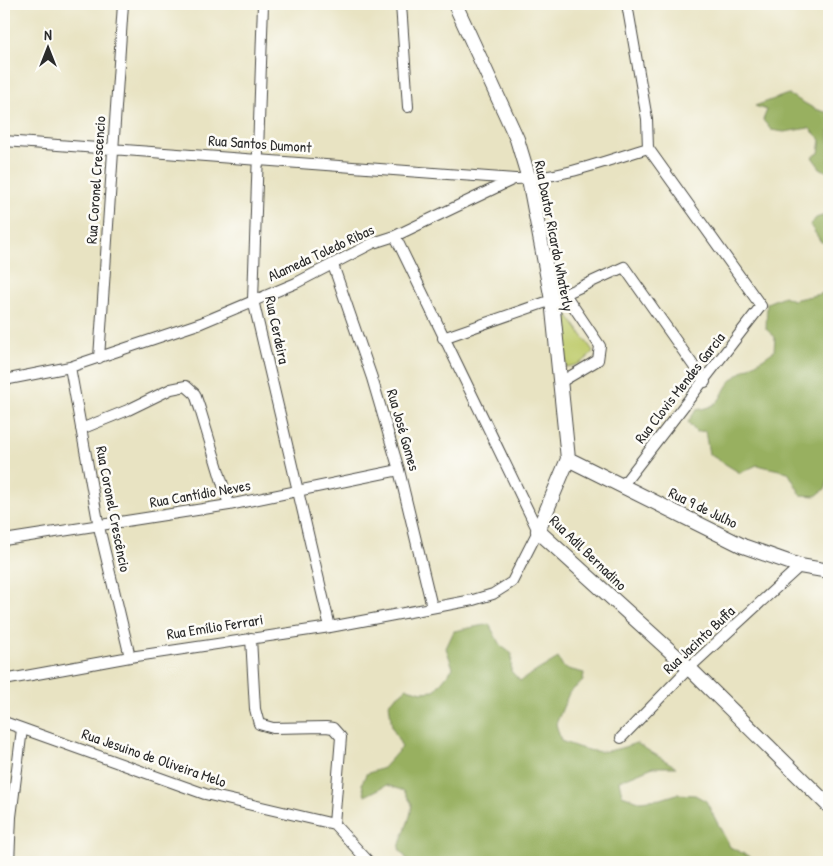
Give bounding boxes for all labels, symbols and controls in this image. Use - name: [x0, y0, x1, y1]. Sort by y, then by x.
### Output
- north arrow: [22, 22, 72, 72]
- text: N: [44, 25, 52, 44]
- street label: Rua Coronel Crescencio: [81, 115, 110, 245]
- street label: Rua Santos Dumont: [208, 129, 313, 158]
- street label: Rua Doutor Ricardo Whaterly: [530, 159, 579, 313]
- street label: Alameda Toledo Ribas: [264, 219, 378, 286]
- street label: Rua Cerdeira: [260, 294, 295, 366]
- street label: Rua Clovis Mendes Garcia: [630, 328, 730, 448]
- street label: Rua José Gomes: [382, 387, 425, 473]
- street label: Rua Coronel Crescêncio: [91, 444, 136, 574]
- street label: Rua Cantídio Neves: [148, 474, 252, 513]
- street label: Rua 9 de Julho: [665, 482, 741, 533]
- street label: Rua Adil Bernadino: [545, 510, 632, 595]
- street label: Rua Jacinto Buffa: [658, 601, 739, 679]
- street label: Rua Emílio Ferrari: [165, 609, 265, 644]
- street label: Rua Jesuino de Oliveira Melo: [79, 723, 229, 792]

